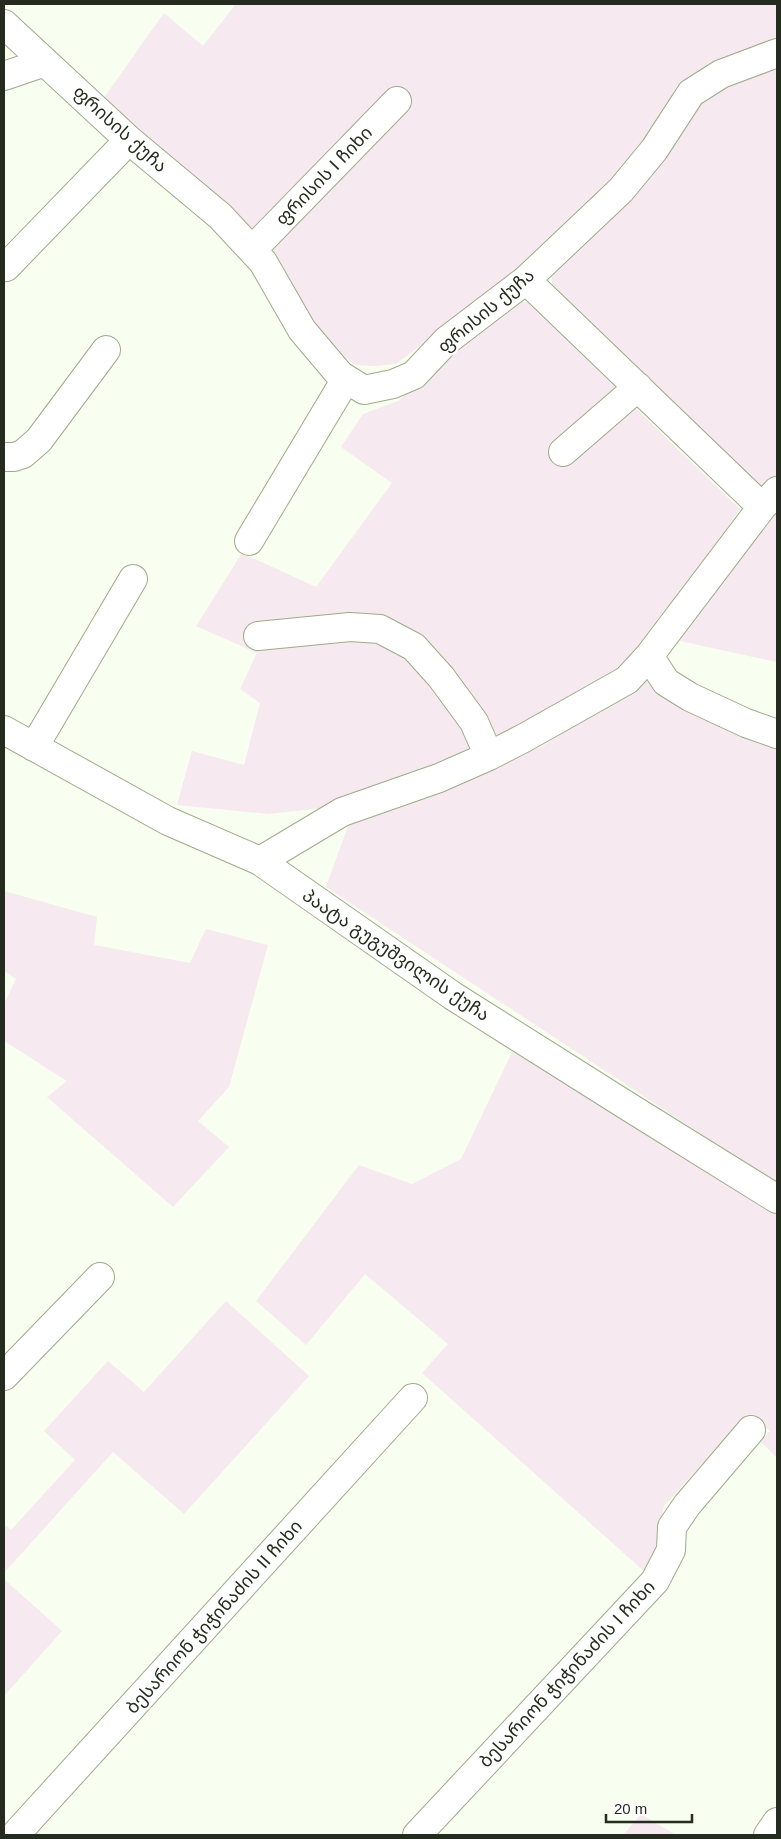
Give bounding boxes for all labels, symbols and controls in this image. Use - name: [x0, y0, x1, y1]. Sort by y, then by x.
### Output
- street label: ფრისის ქუჩა: [68, 82, 171, 177]
- street label: ფრისის I ჩიხი: [272, 122, 377, 230]
- street label: ფრისის ქუჩა: [434, 265, 539, 358]
- street label: პაატა გუგუშვილის ქუჩა: [298, 885, 493, 1026]
- street label: ბესარიონ ჭიჭინაძის II ჩიხი: [122, 1516, 307, 1718]
- street label: ბესარიონ ჭიჭინაძის I ჩიხი: [475, 1576, 660, 1772]
- scale bar: [606, 1792, 692, 1824]
- text: 20 m: [614, 1800, 647, 1817]

